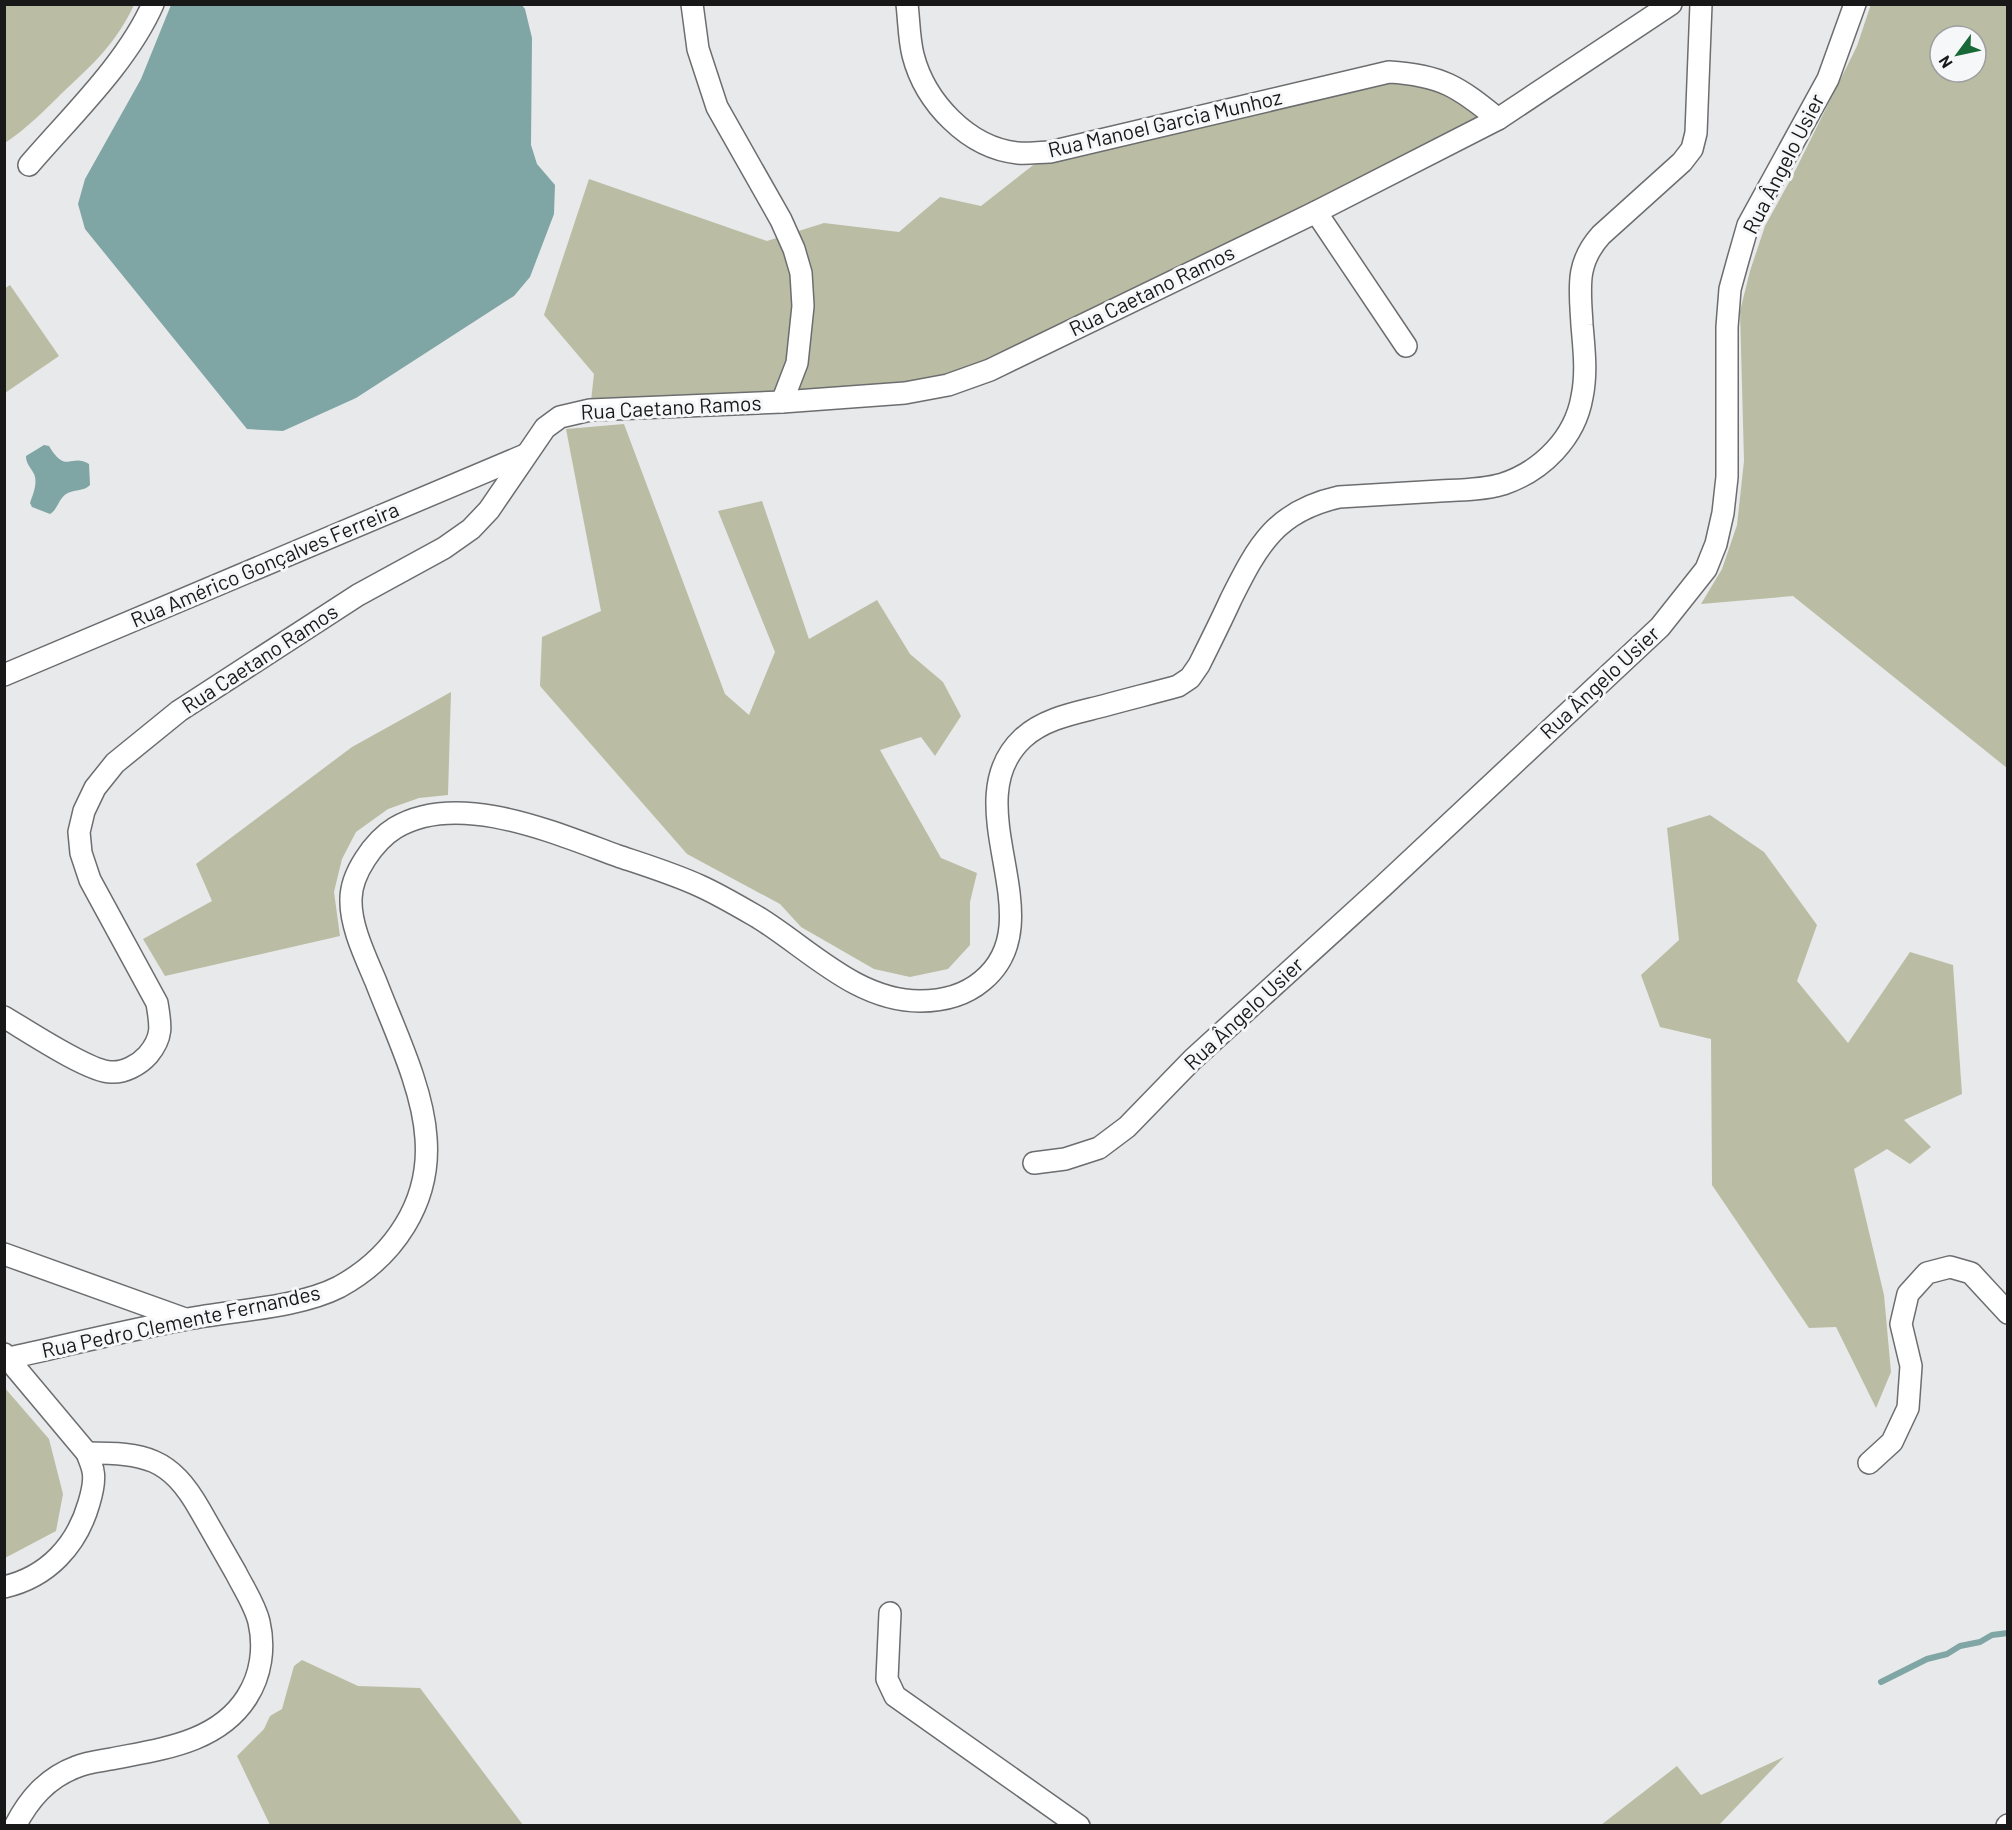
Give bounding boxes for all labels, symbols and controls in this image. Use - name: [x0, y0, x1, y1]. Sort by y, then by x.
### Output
- north arrow: [1928, 24, 1988, 84]
- text: N: [1934, 53, 1956, 72]
- street label: Rua Manoel Garcia Munhoz: [1045, 83, 1284, 162]
- street label: Rua Ângelo Usier: [1737, 89, 1829, 238]
- street label: Rua Caetano Ramos: [1065, 239, 1238, 341]
- street label: Rua Caetano Ramos: [580, 389, 762, 424]
- street label: Rua Américo Gonçalves Ferreira: [127, 496, 402, 632]
- street label: Rua Caetano Ramos: [176, 598, 342, 718]
- street label: Rua Ângelo Usier: [1534, 620, 1664, 744]
- street label: Rua Ângelo Usier: [1178, 951, 1308, 1075]
- street label: Rua Pedro Clemente Fernandes: [39, 1279, 322, 1362]

